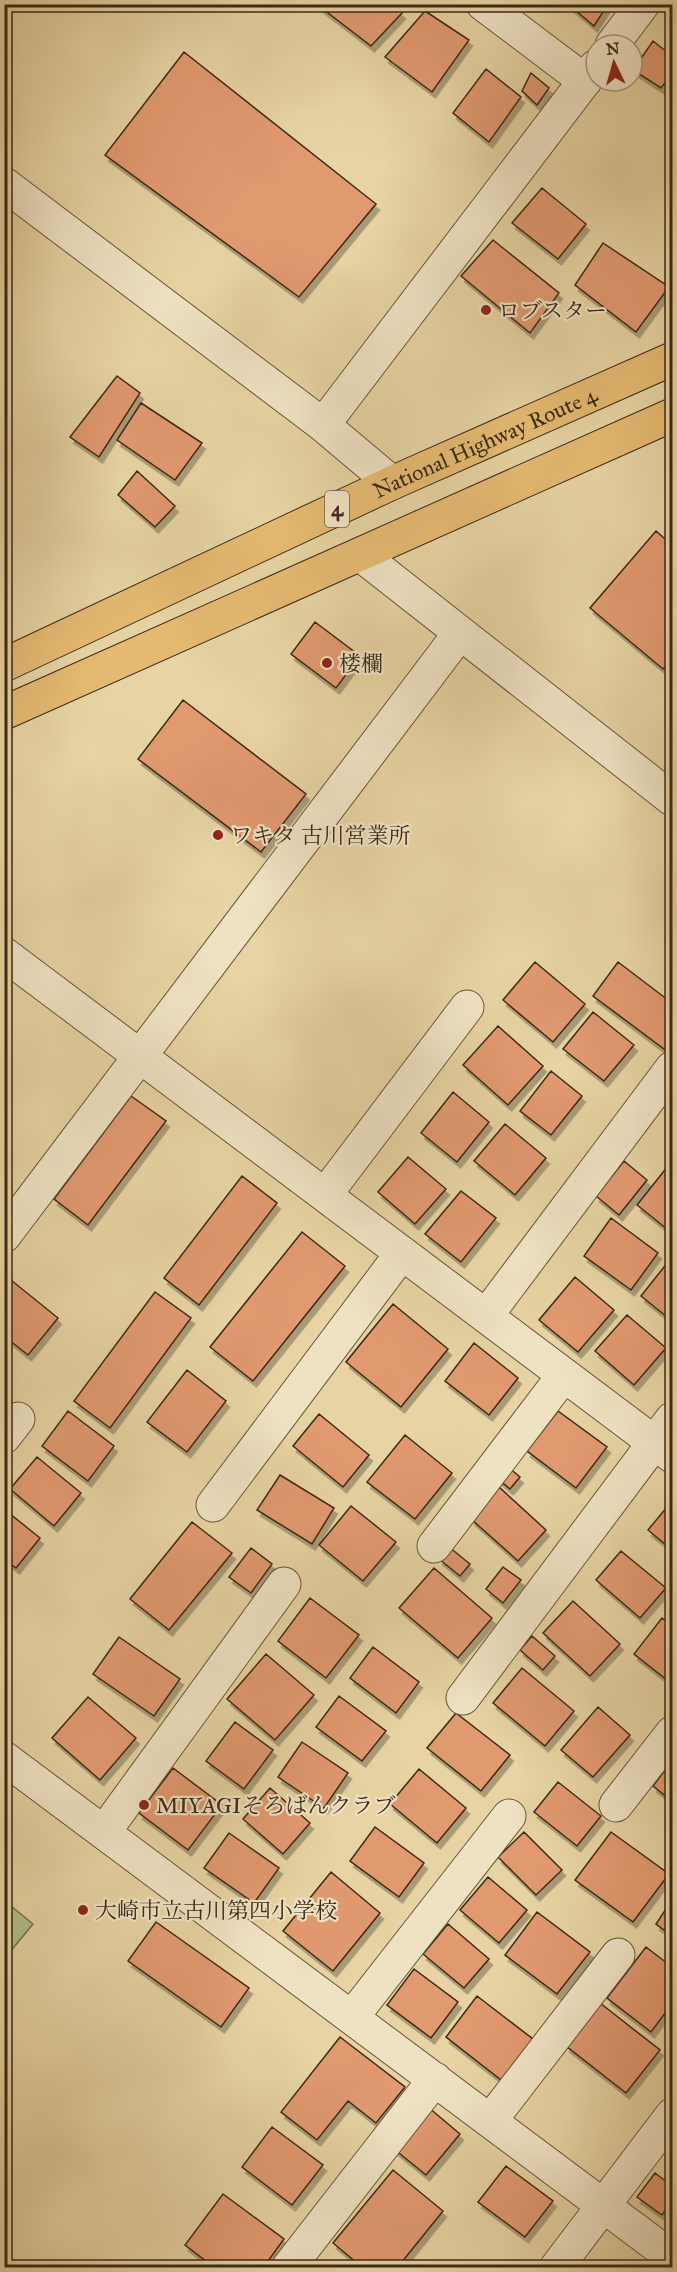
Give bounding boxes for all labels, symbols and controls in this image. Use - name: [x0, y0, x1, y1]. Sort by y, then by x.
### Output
- north arrow: [584, 33, 644, 93]
- text: N: [605, 38, 621, 59]
- place label: ロブスター: [498, 297, 607, 324]
- marker: ロブスター: [479, 303, 493, 317]
- street label: National Highway Route 4: [369, 381, 602, 504]
- road number: 4: [325, 491, 349, 527]
- place label: 楼欄: [339, 650, 383, 677]
- marker: 楼欄: [320, 656, 334, 670]
- place label: ワキタ 古川営業所: [230, 822, 411, 849]
- marker: ワキタ 古川営業所: [211, 828, 225, 842]
- place label: MIYAGIそろばんクラブ: [156, 1792, 395, 1819]
- marker: MIYAGIそろばんクラブ: [137, 1798, 151, 1812]
- place label: 大崎市立古川第四小学校: [95, 1897, 337, 1924]
- marker: 大崎市立古川第四小学校: [76, 1903, 90, 1917]

